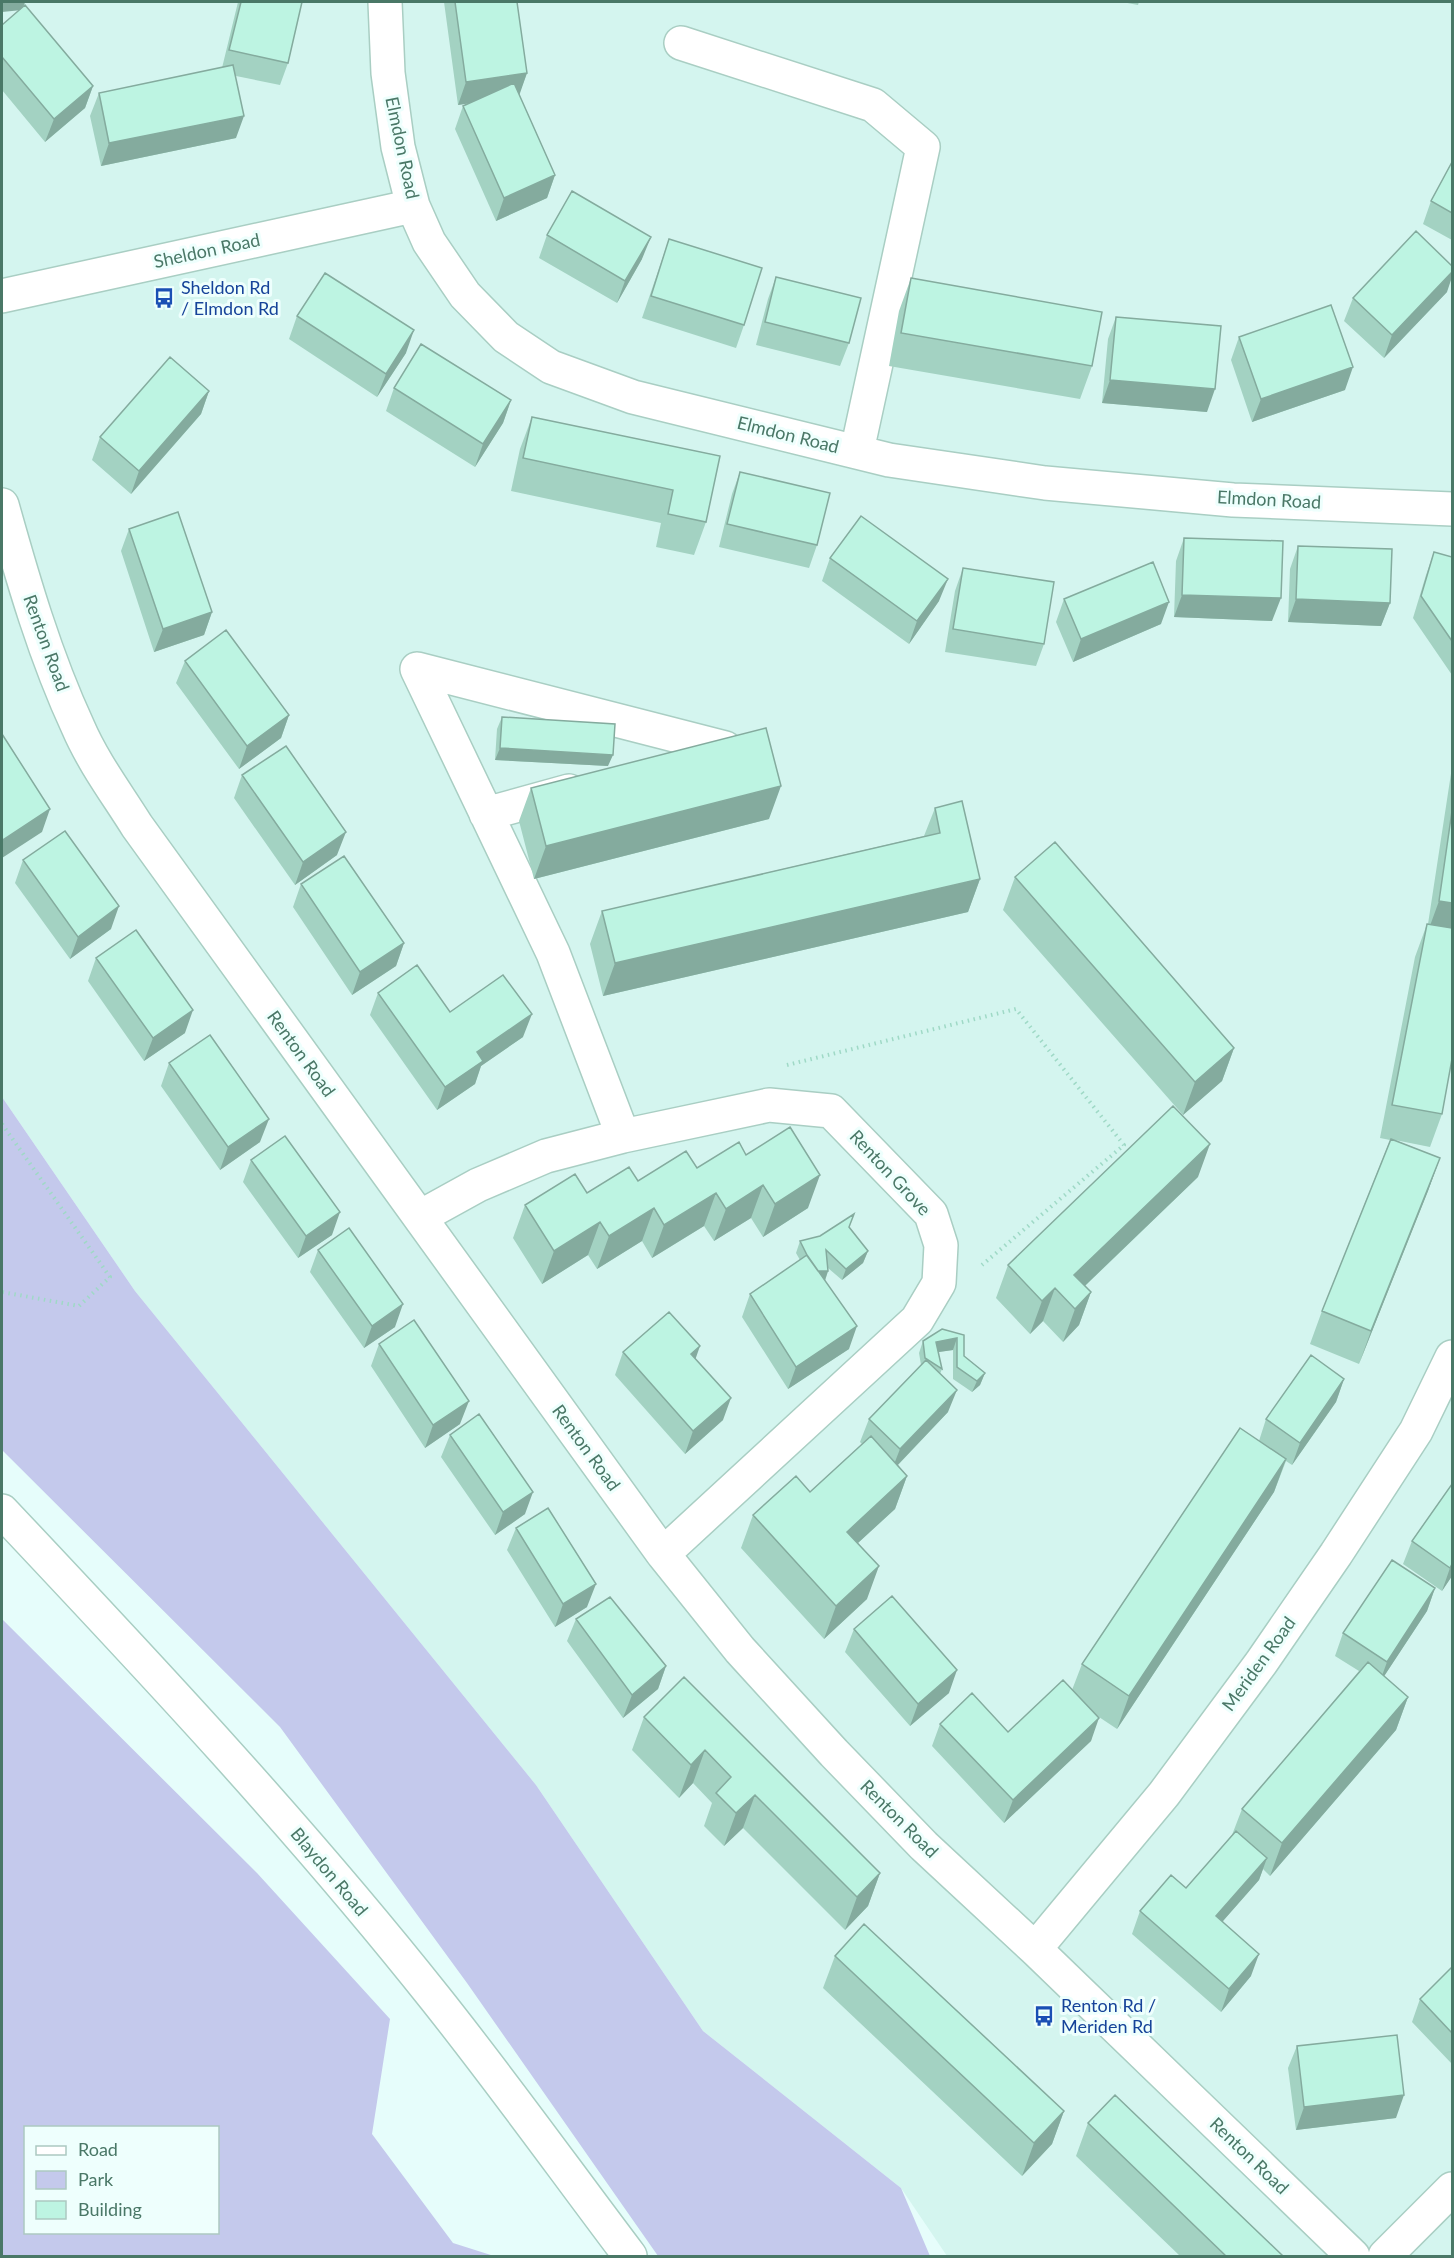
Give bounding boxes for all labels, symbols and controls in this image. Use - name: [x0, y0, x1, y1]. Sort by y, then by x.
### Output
- street label: Elmdon Road: [381, 95, 425, 201]
- street label: Sheldon Road: [152, 228, 262, 272]
- place label: Sheldon Rd / Elmdon Rd: [181, 276, 279, 319]
- bus stop icon: Sheldon Rd / Elmdon Rd: [152, 286, 176, 310]
- street label: Elmdon Road: [735, 411, 841, 457]
- street label: Elmdon Road: [1216, 485, 1322, 513]
- street label: Renton Road: [19, 591, 75, 694]
- street label: Renton Road: [263, 1006, 340, 1101]
- street label: Renton Grove: [845, 1125, 936, 1220]
- street label: Renton Road: [548, 1400, 625, 1495]
- street label: Meriden Road: [1217, 1612, 1300, 1715]
- street label: Renton Road: [856, 1775, 943, 1862]
- street label: Blaydon Road: [287, 1823, 373, 1920]
- place label: Renton Rd / Meriden Rd: [1061, 1994, 1156, 2037]
- bus stop icon: Renton Rd / Meriden Rd: [1032, 2004, 1056, 2028]
- street label: Renton Road: [1206, 2112, 1294, 2198]
- legend: [24, 2126, 219, 2234]
- text: Road: [78, 2138, 118, 2160]
- text: Park: [78, 2168, 114, 2190]
- text: Building: [78, 2198, 142, 2220]

